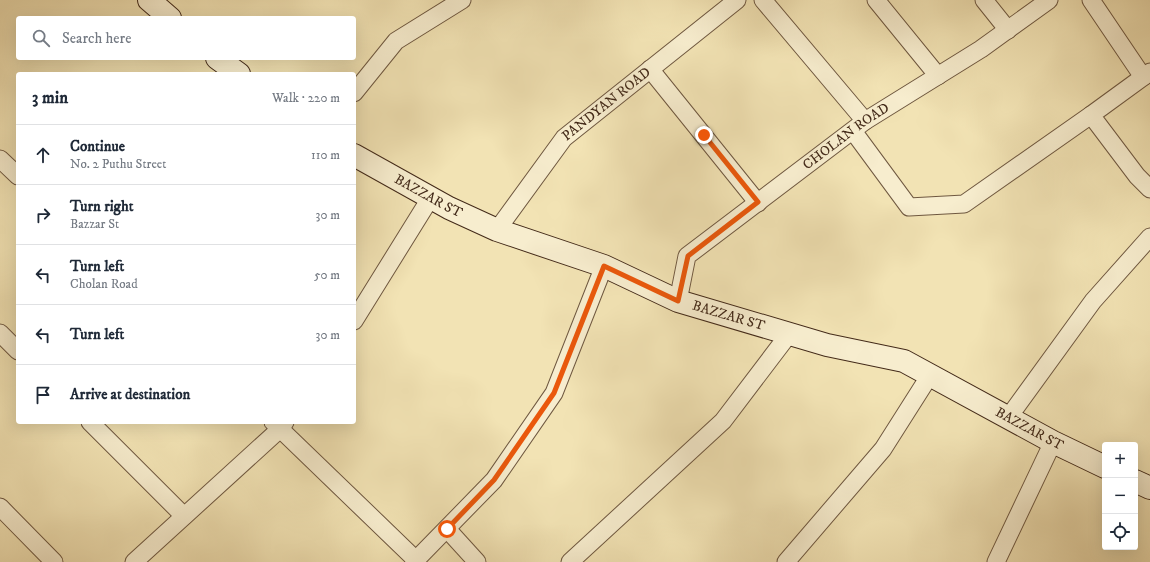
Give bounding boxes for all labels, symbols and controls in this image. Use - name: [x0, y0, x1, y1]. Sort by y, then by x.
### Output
- search box: [16, 16, 356, 60]
- icon: search: [30, 27, 52, 49]
- text: Search here: [62, 29, 131, 48]
- street label: PANDYAN ROAD: [558, 63, 654, 145]
- text: 3 min: [32, 87, 68, 109]
- text: Walk · 220 m: [272, 90, 340, 106]
- street label: CHOLAN ROAD: [799, 99, 893, 174]
- route end: [695, 126, 713, 144]
- text: Continue: [70, 137, 125, 156]
- icon: ahead: [32, 144, 54, 166]
- text: 110 m: [311, 147, 340, 163]
- text: No. 2 Puthu Street: [70, 156, 166, 172]
- street label: BAZZAR ST: [391, 170, 466, 222]
- text: Turn right: [70, 197, 133, 216]
- icon: right: [32, 204, 54, 226]
- text: 30 m: [316, 207, 340, 223]
- text: Bazzar St: [70, 216, 119, 232]
- text: Turn left: [70, 257, 124, 276]
- icon: left: [32, 264, 54, 286]
- text: 50 m: [314, 267, 340, 283]
- text: Cholan Road: [70, 276, 138, 292]
- street label: BAZZAR ST: [690, 297, 767, 335]
- icon: left: [32, 324, 54, 346]
- text: Turn left: [70, 325, 124, 344]
- text: 30 m: [316, 327, 340, 343]
- icon: arrive: [32, 384, 54, 406]
- text: Arrive at destination: [70, 385, 190, 404]
- street label: BAZZAR ST: [992, 403, 1067, 455]
- map controls: [1102, 442, 1138, 550]
- button: +: [1102, 442, 1138, 478]
- button: −: [1102, 478, 1138, 514]
- button: locate: [1102, 514, 1138, 550]
- route start: [438, 520, 456, 538]

